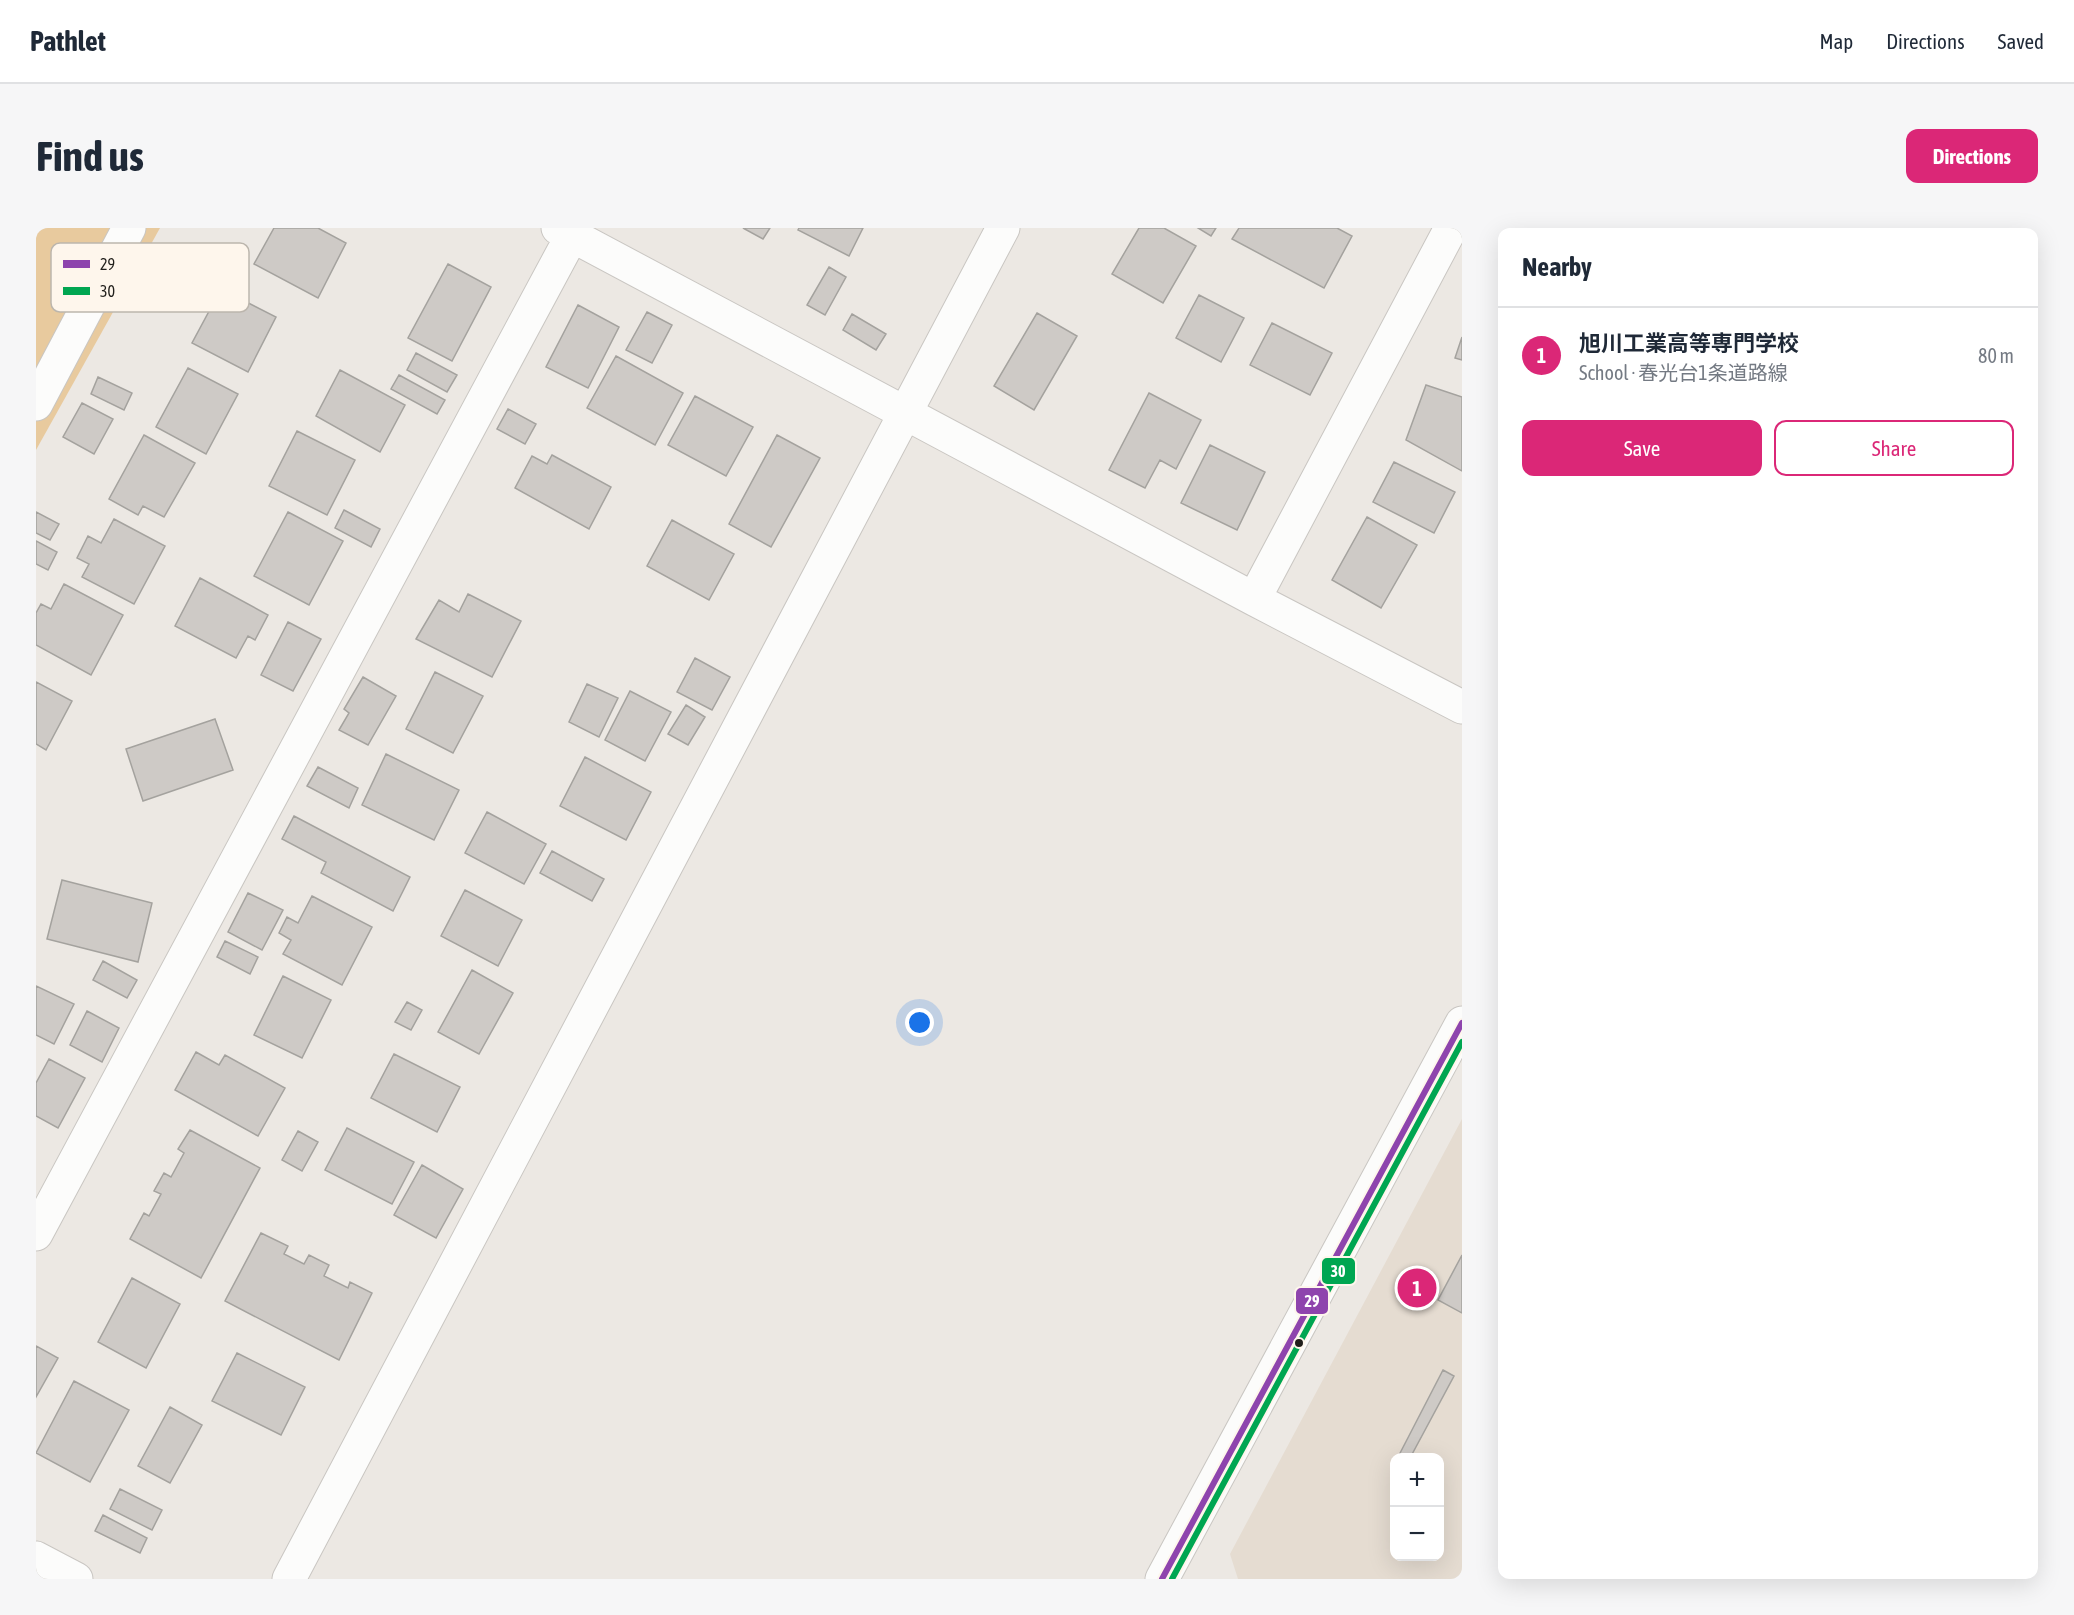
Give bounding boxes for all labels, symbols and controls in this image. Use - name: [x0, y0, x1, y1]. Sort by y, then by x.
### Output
- text: Pathlet: [30, 25, 106, 57]
- text: Map: [1819, 29, 1853, 53]
- text: Directions: [1886, 29, 1965, 53]
- text: Saved: [1998, 29, 2044, 53]
- button: Directions: [1906, 129, 2038, 183]
- text: Find us: [36, 132, 144, 180]
- legend: [51, 243, 249, 312]
- text: Nearby: [1522, 252, 1592, 282]
- text: 29: [100, 255, 115, 273]
- text: 30: [100, 282, 115, 300]
- text: 旭川工業高等専門学校: [1579, 330, 1799, 356]
- text: 1: [1537, 344, 1546, 367]
- text: 80 m: [1978, 344, 2014, 367]
- text: School · 春光台1条道路線: [1579, 361, 1788, 384]
- button: Save: [1522, 420, 1762, 476]
- button: Share: [1774, 420, 2014, 476]
- your location: [905, 1008, 934, 1037]
- line badge: 30: [1321, 1257, 1356, 1285]
- text: 30: [1330, 1262, 1346, 1280]
- pin: 1: [1398, 1266, 1436, 1310]
- line badge: 29: [1295, 1287, 1329, 1315]
- text: 29: [1304, 1292, 1320, 1310]
- unlabelled marker: [1293, 1337, 1305, 1349]
- map controls: [1390, 1453, 1444, 1561]
- button: +: [1390, 1453, 1444, 1507]
- button: −: [1390, 1507, 1444, 1561]

